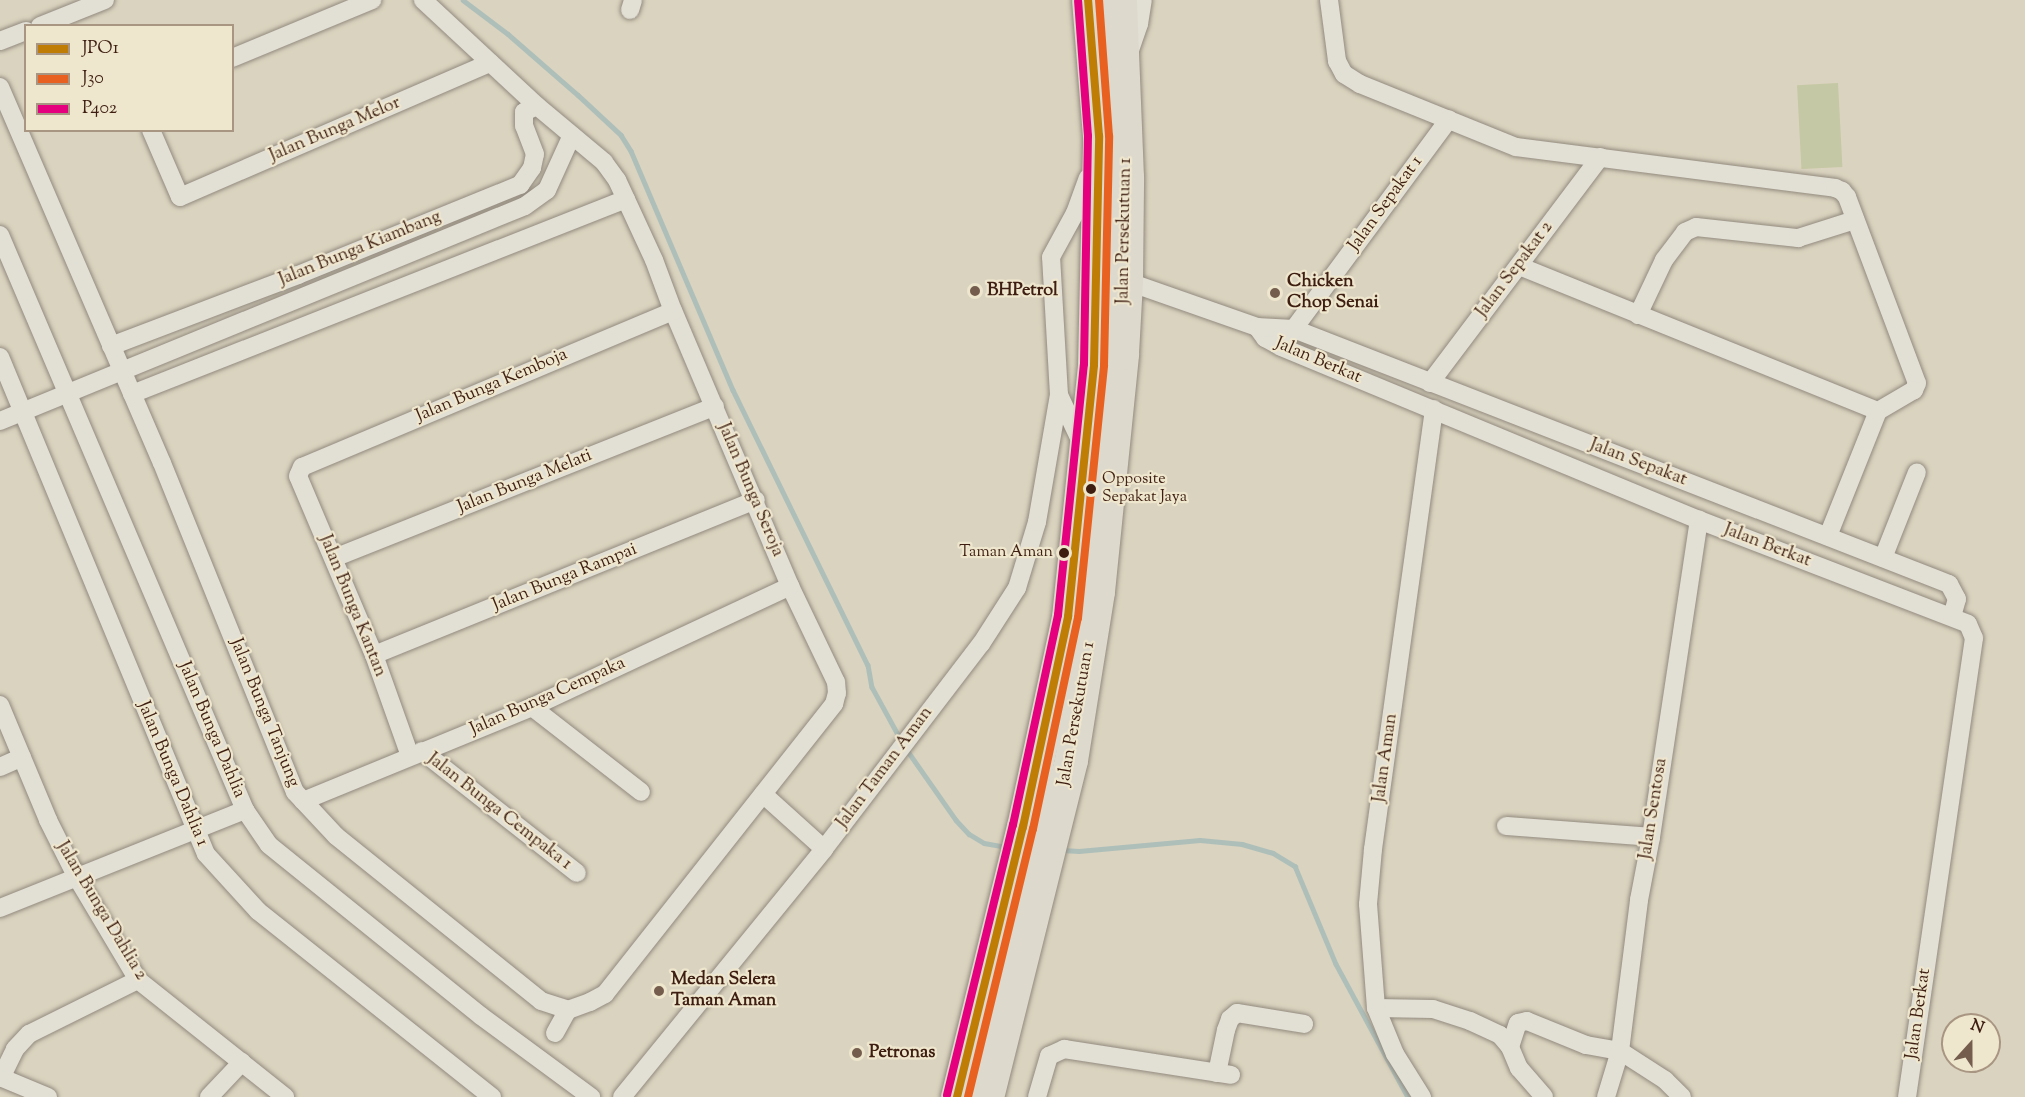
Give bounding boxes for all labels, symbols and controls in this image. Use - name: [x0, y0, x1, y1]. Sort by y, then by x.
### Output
- legend: [24, 24, 234, 132]
- text: JPO1: [82, 36, 119, 62]
- text: J30: [82, 66, 104, 92]
- street label: Jalan Bunga Melor: [266, 93, 404, 167]
- text: P402: [82, 96, 117, 122]
- street label: Jalan Sepakat 1: [1344, 152, 1428, 256]
- street label: Jalan Persekutuan 1: [1113, 158, 1137, 304]
- street label: Jalan Bunga Kiambang: [276, 207, 444, 291]
- street label: Jalan Sepakat 2: [1472, 218, 1558, 322]
- place label: Chicken Chop Senai: [1287, 272, 1379, 314]
- place label: BHPetrol: [987, 280, 1058, 302]
- marker: BHPetrol: [968, 284, 982, 298]
- marker: Chicken Chop Senai: [1268, 286, 1282, 300]
- street label: Jalan Berkat: [1272, 333, 1364, 389]
- street label: Jalan Bunga Kemboja: [413, 344, 571, 428]
- street label: Jalan Bunga Seroja: [712, 420, 788, 560]
- street label: Jalan Sepakat: [1586, 435, 1690, 491]
- street label: Jalan Bunga Melati: [454, 445, 596, 519]
- place label: Opposite Sepakat Jaya: [1102, 470, 1187, 508]
- marker: Opposite Sepakat Jaya: [1085, 483, 1097, 495]
- street label: Jalan Berkat: [1720, 519, 1814, 573]
- street label: Jalan Bunga Kantan: [314, 532, 390, 680]
- street label: Jalan Bunga Rampai: [490, 539, 640, 617]
- place label: Taman Aman: [959, 543, 1053, 563]
- marker: Taman Aman: [1058, 547, 1070, 559]
- street label: Jalan Bunga Tanjung: [224, 635, 304, 791]
- street label: Jalan Persekutuan 1: [1054, 640, 1100, 788]
- street label: Jalan Bunga Cempaka: [467, 653, 629, 741]
- street label: Jalan Bunga Dahlia: [173, 659, 249, 801]
- street label: Jalan Bunga Dahlia 1: [132, 698, 212, 850]
- street label: Jalan Taman Aman: [832, 703, 938, 833]
- street label: Jalan Aman: [1369, 712, 1403, 804]
- street label: Jalan Bunga Cempaka 1: [422, 749, 576, 875]
- street label: Jalan Sentosa: [1635, 757, 1673, 861]
- street label: Jalan Bunga Dahlia 2: [51, 838, 151, 984]
- street label: Jalan Berkat: [1902, 967, 1936, 1061]
- place label: Medan Selera Taman Aman: [671, 970, 776, 1012]
- marker: Medan Selera Taman Aman: [652, 984, 666, 998]
- north arrow: [1941, 1013, 2001, 1073]
- text: N: [1967, 1015, 1987, 1041]
- place label: Petronas: [869, 1042, 935, 1064]
- marker: Petronas: [850, 1046, 864, 1060]

